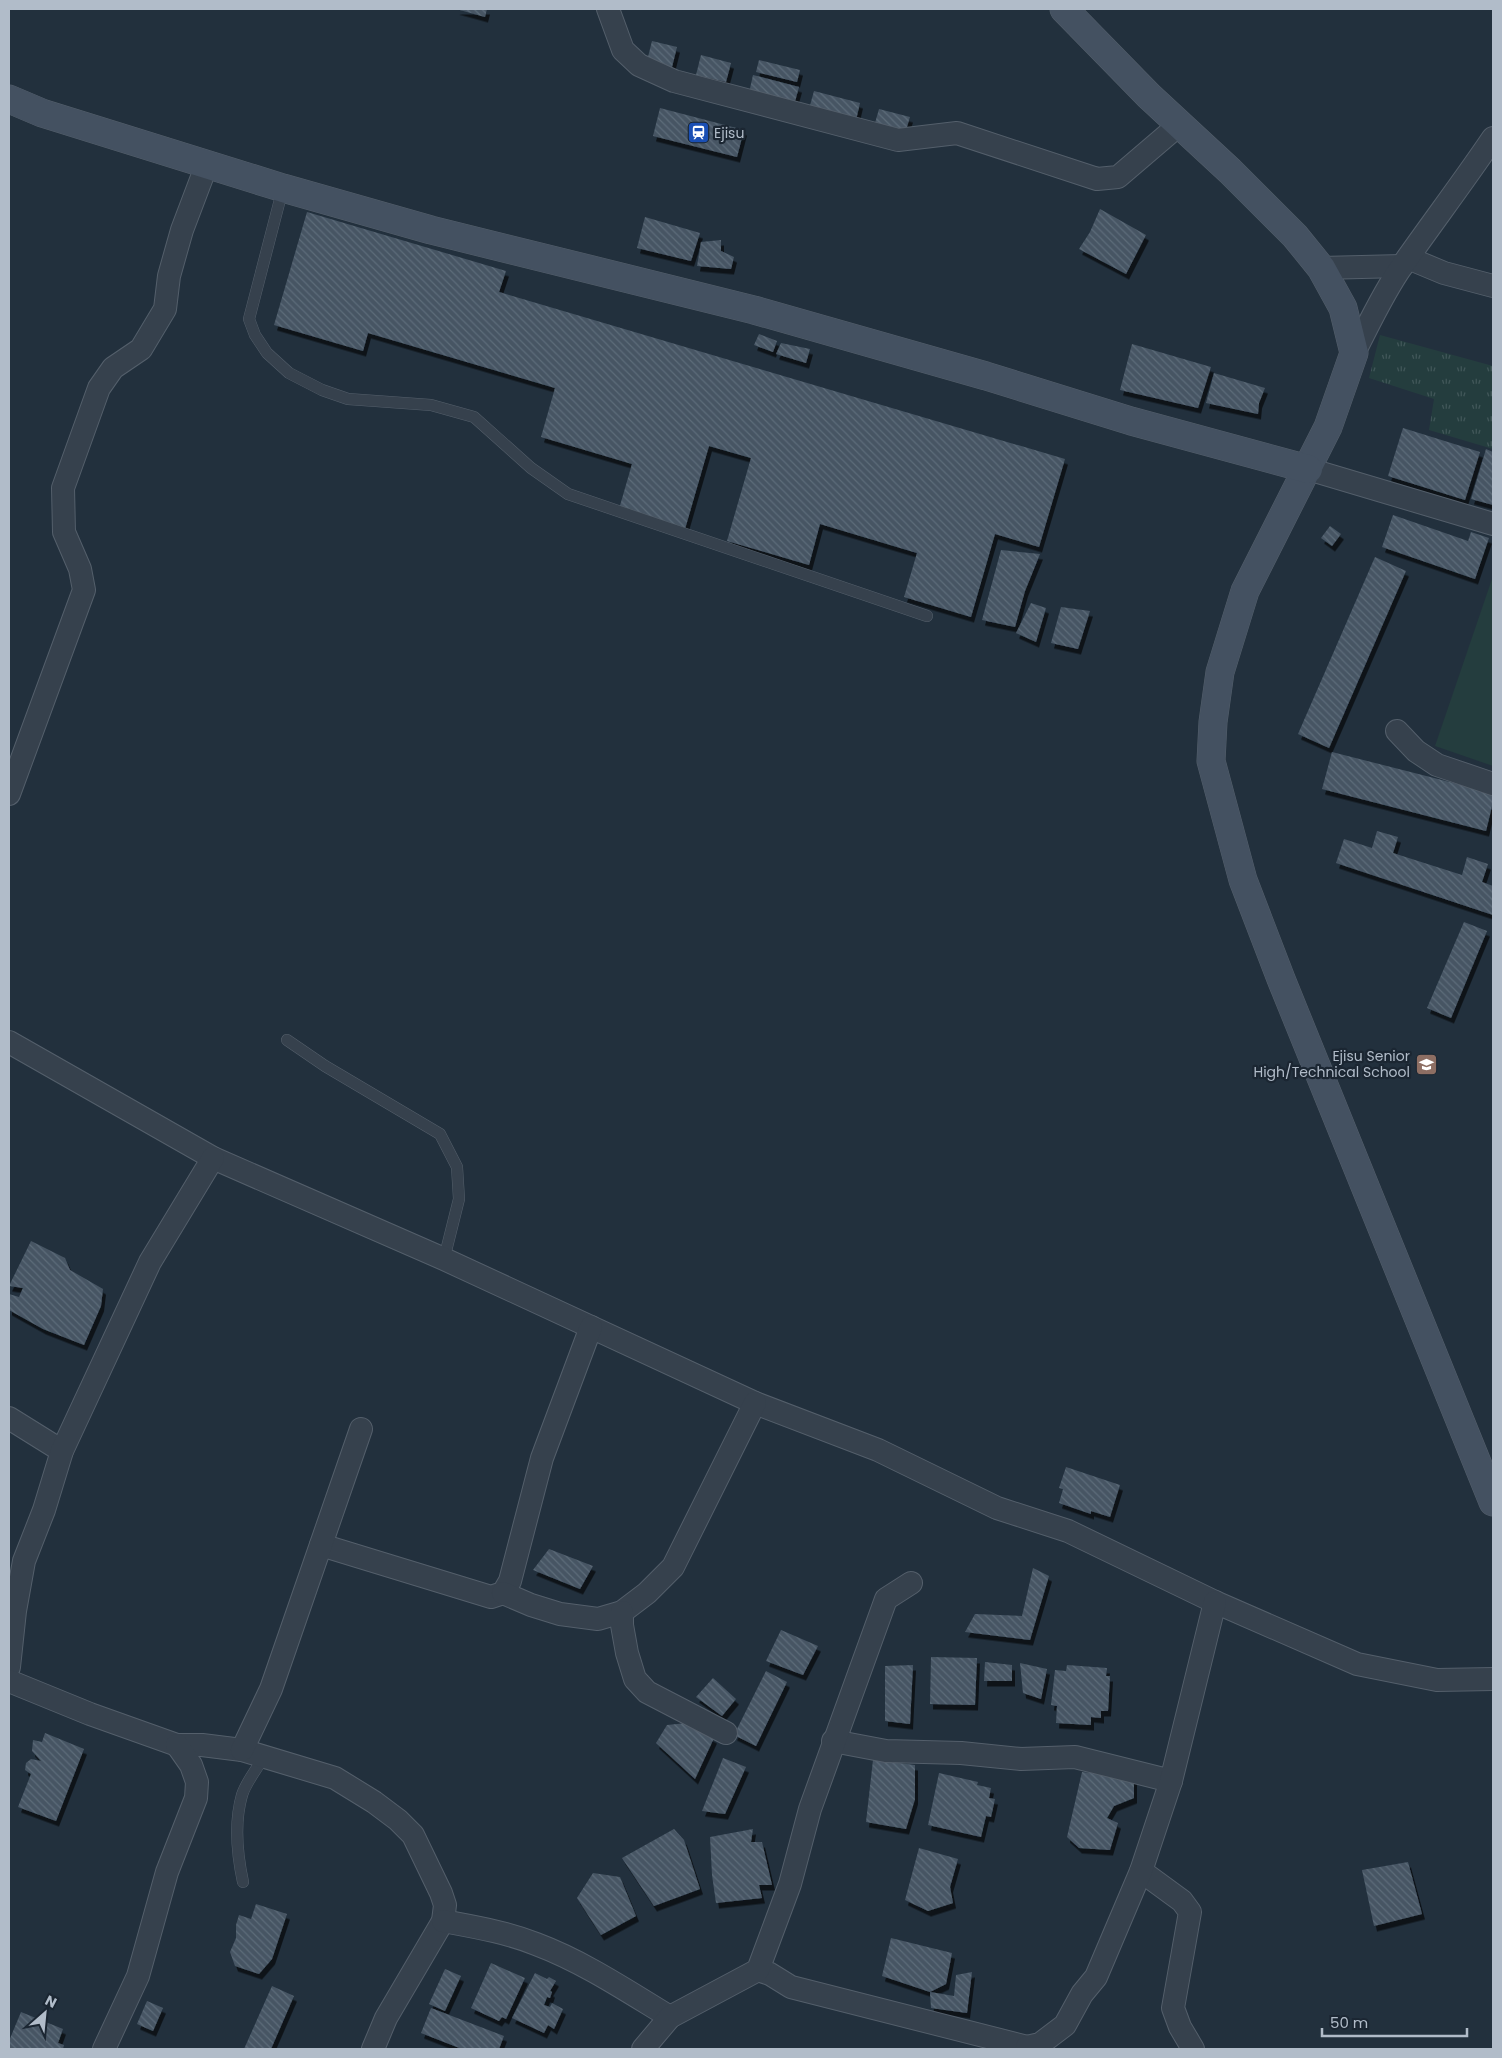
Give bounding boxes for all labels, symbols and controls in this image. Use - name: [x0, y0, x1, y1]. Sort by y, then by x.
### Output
- station icon: Ejisu: [686, 121, 710, 145]
- place label: Ejisu: [714, 123, 744, 143]
- place label: Ejisu Senior High/Technical School: [1253, 1046, 1410, 1082]
- school or university icon: Ejisu Senior High/Technical School: [1414, 1052, 1438, 1076]
- north arrow: [20, 1988, 70, 2038]
- text: N: [42, 1990, 60, 2013]
- scale bar: [1322, 2006, 1467, 2038]
- text: 50 m: [1330, 2012, 1368, 2033]

